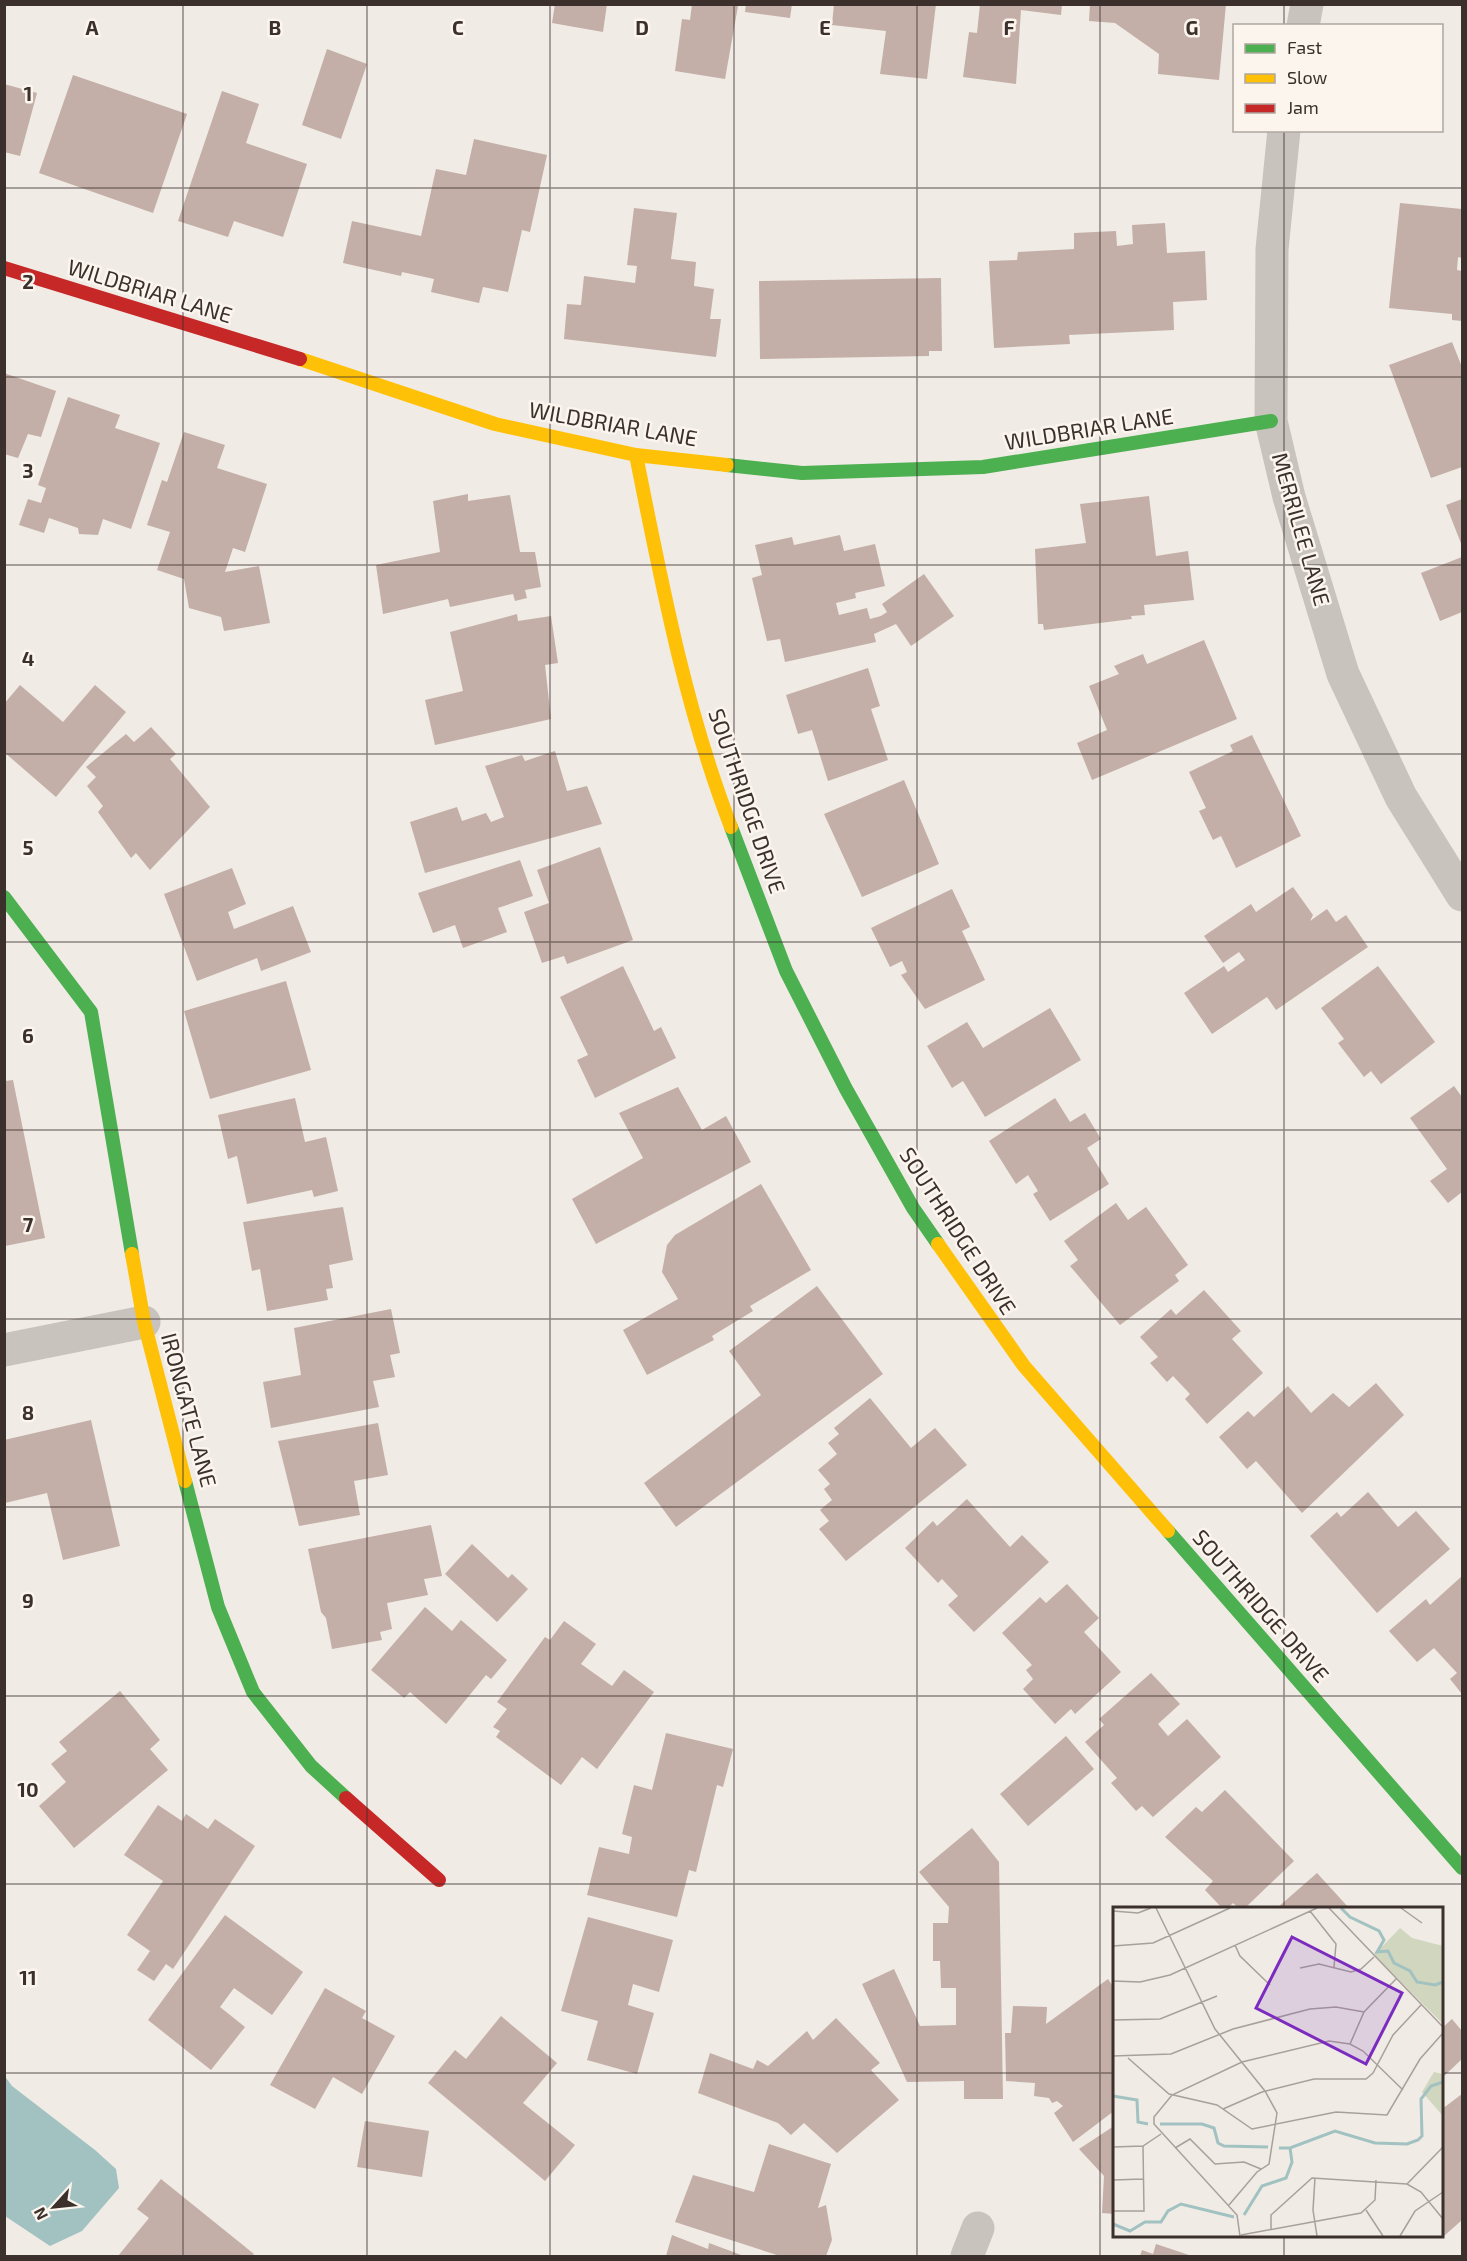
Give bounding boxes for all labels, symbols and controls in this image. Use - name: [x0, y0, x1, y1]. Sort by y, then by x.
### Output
- text: A: [85, 15, 99, 39]
- text: B: [269, 15, 281, 39]
- text: C: [452, 15, 464, 39]
- text: D: [635, 15, 649, 39]
- text: E: [819, 15, 831, 39]
- text: F: [1003, 15, 1015, 39]
- text: G: [1186, 15, 1198, 39]
- legend: [1233, 24, 1443, 132]
- text: Fast: [1287, 36, 1322, 58]
- text: Slow: [1287, 66, 1328, 88]
- text: 1: [24, 81, 32, 105]
- text: Jam: [1287, 96, 1319, 118]
- street label: WILDBRIAR LANE: [65, 253, 236, 327]
- text: 2: [22, 269, 34, 293]
- street label: WILDBRIAR LANE: [527, 395, 699, 451]
- street label: WILDBRIAR LANE: [1003, 402, 1175, 454]
- street label: MERRILEE LANE: [1268, 449, 1336, 608]
- text: 3: [22, 458, 34, 482]
- text: 4: [22, 646, 35, 670]
- street label: SOUTHRIDGE DRIVE: [704, 705, 792, 897]
- text: 5: [22, 835, 34, 859]
- text: 6: [22, 1023, 34, 1047]
- street label: SOUTHRIDGE DRIVE: [895, 1142, 1023, 1319]
- text: 7: [23, 1212, 34, 1236]
- street label: IRONGATE LANE: [157, 1330, 223, 1490]
- text: 8: [22, 1400, 34, 1424]
- street label: SOUTHRIDGE DRIVE: [1188, 1524, 1335, 1687]
- text: 9: [22, 1588, 34, 1612]
- text: 10: [17, 1777, 39, 1801]
- inset map: [1113, 1907, 1443, 2237]
- text: 11: [19, 1965, 37, 1989]
- north arrow: [24, 2177, 84, 2237]
- text: N: [29, 2205, 51, 2224]

